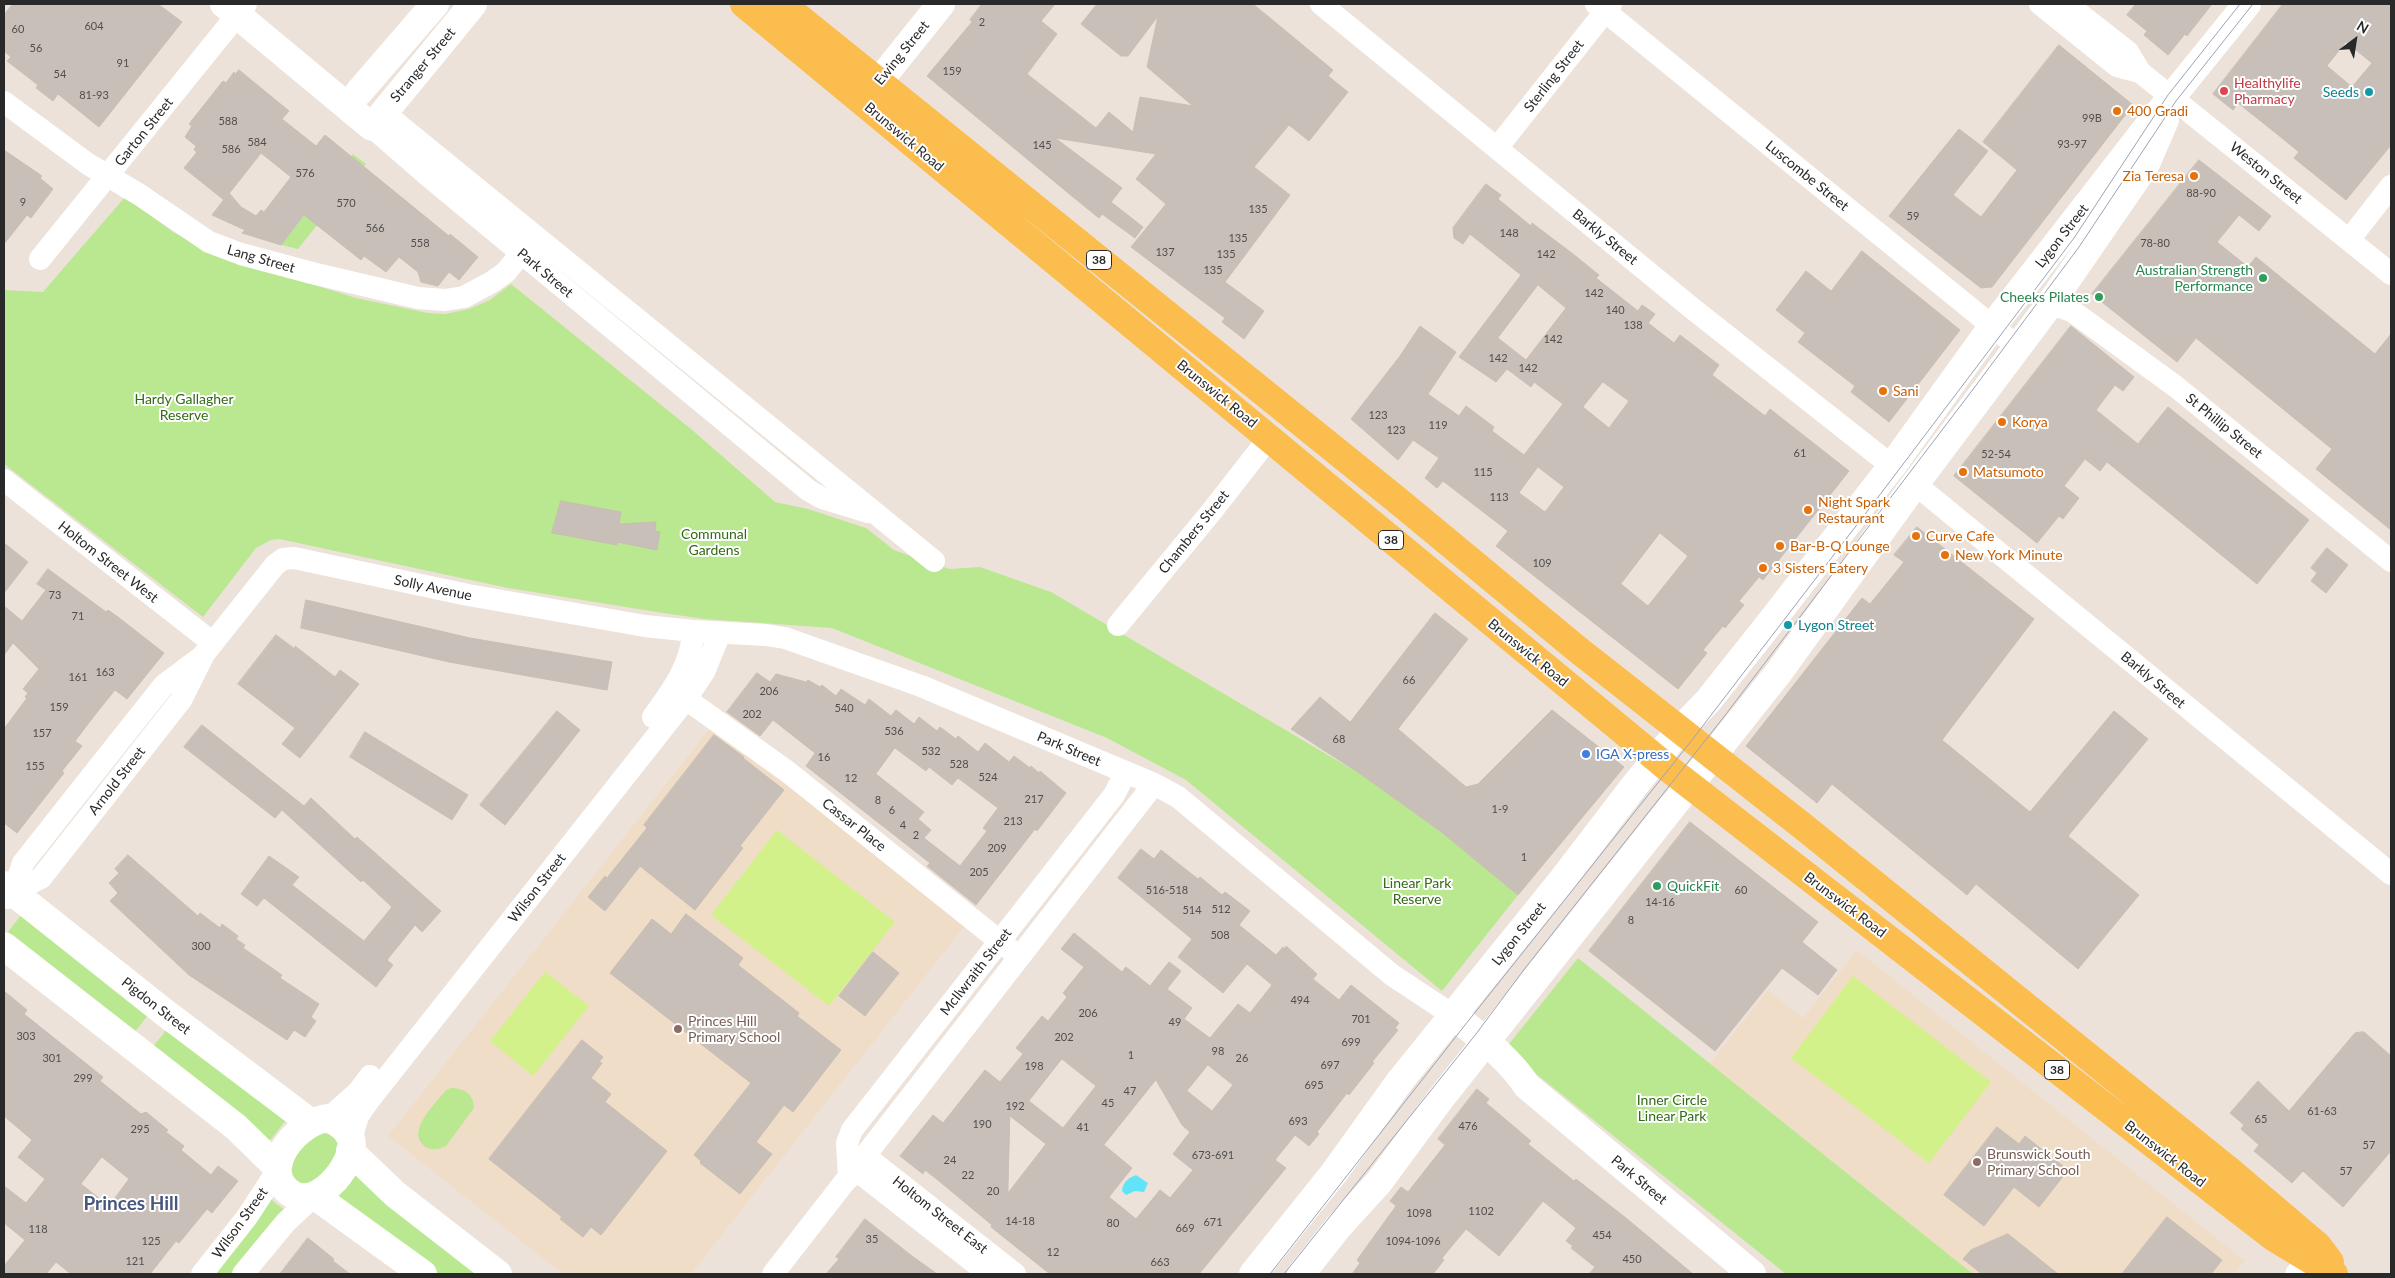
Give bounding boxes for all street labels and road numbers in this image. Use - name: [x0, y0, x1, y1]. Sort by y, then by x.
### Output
- street label: Ewing Street: [871, 18, 933, 88]
- street label: Stranger Street: [387, 24, 459, 106]
- street label: Sterling Street: [1521, 37, 1587, 115]
- street label: Garton Street: [111, 94, 177, 170]
- street label: Brunswick Road: [861, 99, 947, 175]
- street label: Luscombe Street: [1762, 137, 1852, 215]
- street label: Weston Street: [2226, 139, 2306, 207]
- street label: Lygon Street: [2032, 201, 2092, 271]
- street label: Barkly Street: [1569, 206, 1641, 268]
- street label: Lang Street: [225, 241, 297, 277]
- street label: Park Street: [514, 245, 576, 301]
- road number: 38: [1086, 250, 1112, 270]
- street label: Brunswick Road: [1173, 356, 1261, 432]
- street label: St Phillip Street: [2182, 390, 2266, 462]
- street label: Chambers Street: [1155, 487, 1233, 577]
- street label: Holtom Street West: [55, 518, 161, 606]
- road number: 38: [1378, 530, 1404, 550]
- street label: Solly Avenue: [392, 572, 474, 604]
- street label: Brunswick Road: [1484, 615, 1572, 691]
- street label: Barkly Street: [2117, 648, 2189, 712]
- street label: Park Street: [1035, 728, 1103, 770]
- street label: Arnold Street: [85, 744, 149, 818]
- street label: Cassar Place: [819, 795, 889, 855]
- street label: Wilson Street: [505, 850, 569, 926]
- street label: Brunswick Road: [1801, 869, 1889, 941]
- street label: Lygon Street: [1488, 899, 1550, 969]
- street label: McIlwraith Street: [937, 925, 1015, 1019]
- street label: Pigdon Street: [118, 974, 194, 1038]
- road number: 38: [2044, 1060, 2070, 1080]
- street label: Brunswick Road: [2121, 1117, 2209, 1191]
- street label: Park Street: [1608, 1152, 1670, 1208]
- street label: Holtom Street East: [889, 1173, 991, 1257]
- street label: Wilson Street: [209, 1184, 271, 1262]

